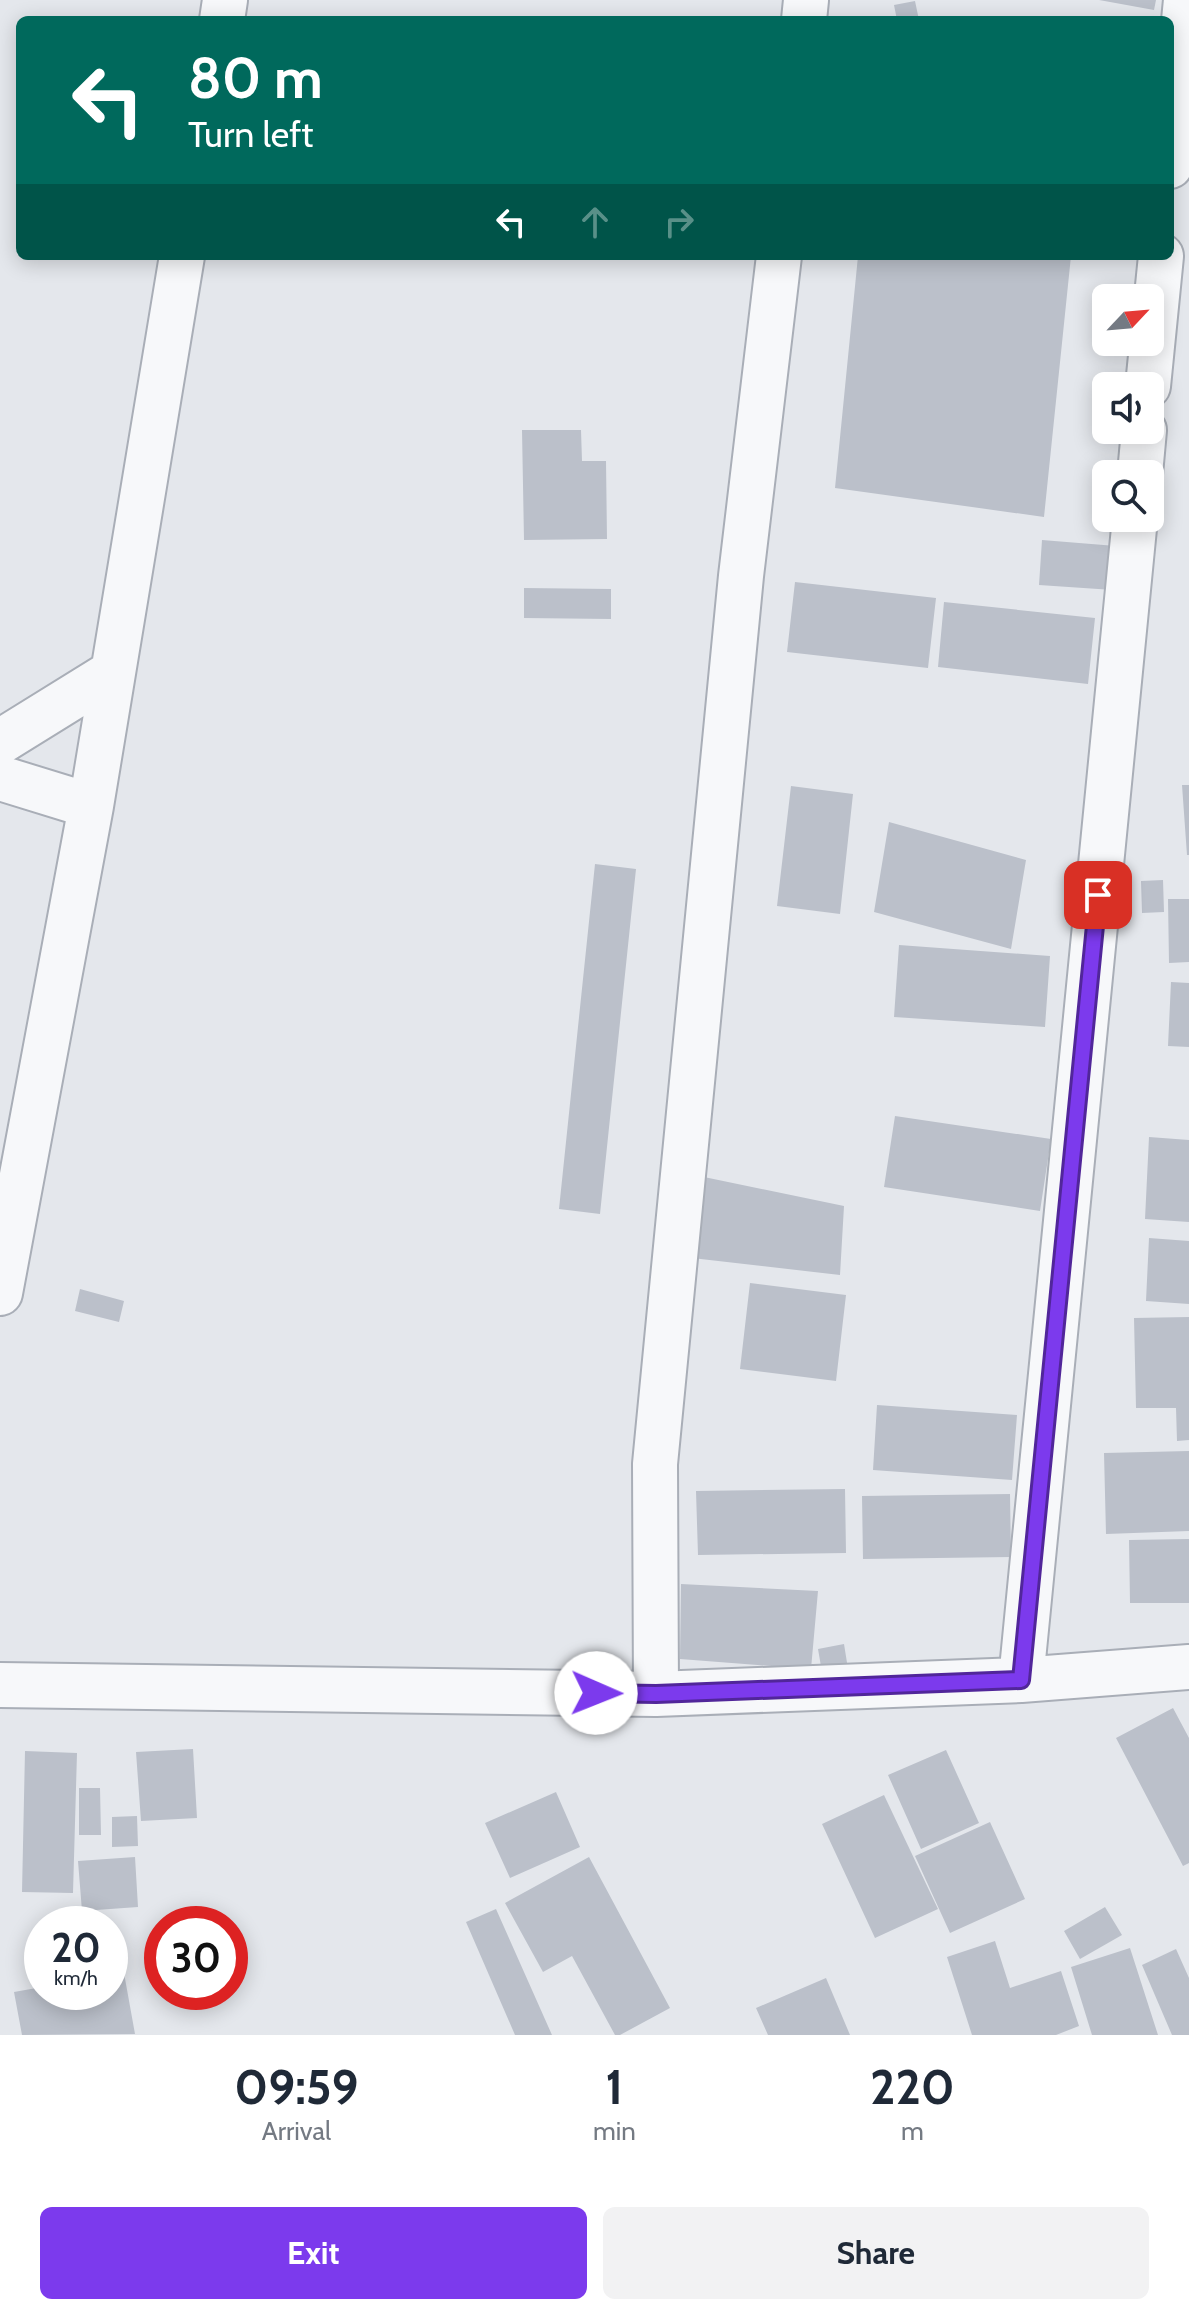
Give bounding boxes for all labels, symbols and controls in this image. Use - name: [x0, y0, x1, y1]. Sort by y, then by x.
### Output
- text: 80 m: [188, 44, 323, 112]
- icon: left: [56, 48, 160, 152]
- text: Turn left: [188, 112, 313, 156]
- icon: left: [489, 200, 533, 244]
- icon: ahead: [573, 200, 617, 244]
- icon: right: [657, 200, 701, 244]
- north arrow: [1092, 284, 1164, 356]
- map controls: [1092, 284, 1164, 532]
- button: sound: [1092, 372, 1164, 444]
- button: search: [1092, 460, 1164, 532]
- pin: [1064, 861, 1132, 929]
- icon: arrive: [1076, 873, 1120, 917]
- position arrow: [554, 1651, 638, 1735]
- speed limit sign: 30: [144, 1906, 248, 2010]
- text: 20: [51, 1923, 101, 1972]
- text: km/h: [54, 1966, 98, 1990]
- text: 09:59: [234, 2058, 359, 2116]
- text: 1: [605, 2058, 623, 2116]
- text: 220: [870, 2058, 955, 2116]
- text: Arrival: [262, 2115, 331, 2147]
- text: min: [593, 2115, 636, 2147]
- text: m: [901, 2115, 924, 2147]
- button: Exit: [40, 2207, 587, 2299]
- button: Share: [603, 2207, 1149, 2299]

